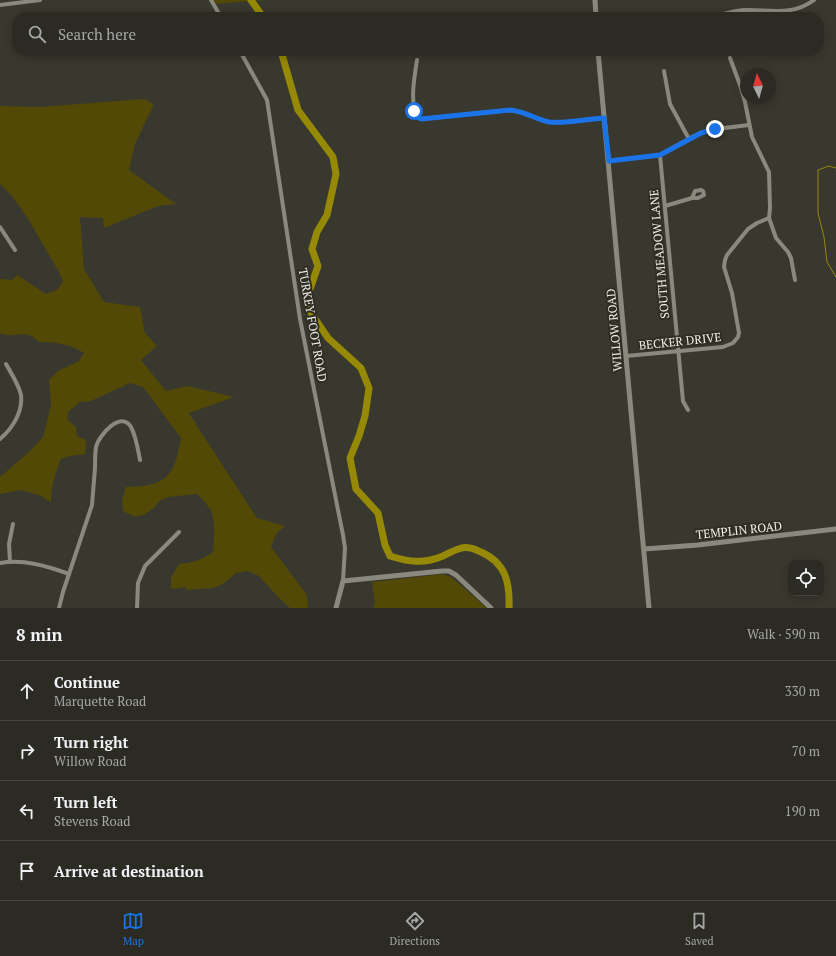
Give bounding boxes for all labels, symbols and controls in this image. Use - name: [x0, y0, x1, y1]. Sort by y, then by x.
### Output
- search box: [12, 12, 824, 56]
- icon: search: [26, 23, 48, 45]
- text: Search here: [58, 24, 136, 44]
- north arrow: [740, 68, 776, 104]
- route start: [405, 102, 423, 120]
- route end: [706, 120, 724, 138]
- street label: SOUTH MEADOW LANE: [646, 189, 672, 319]
- street label: TURKEY FOOT ROAD: [296, 267, 330, 383]
- street label: WILLOW ROAD: [603, 288, 625, 372]
- street label: BECKER DRIVE: [638, 329, 722, 353]
- street label: TEMPLIN ROAD: [695, 518, 783, 542]
- map controls: [788, 560, 824, 596]
- button: locate: [788, 560, 824, 596]
- text: 8 min: [16, 623, 63, 646]
- text: Walk · 590 m: [747, 625, 820, 643]
- text: Continue: [54, 672, 120, 692]
- icon: ahead: [16, 680, 38, 702]
- text: 330 m: [785, 682, 820, 700]
- text: Marquette Road: [54, 692, 146, 710]
- text: Turn right: [54, 732, 129, 752]
- icon: right: [16, 740, 38, 762]
- text: 70 m: [792, 742, 820, 760]
- text: Willow Road: [54, 752, 127, 770]
- text: Turn left: [54, 792, 118, 812]
- icon: left: [16, 800, 38, 822]
- text: 190 m: [785, 802, 820, 820]
- text: Stevens Road: [54, 812, 131, 830]
- icon: arrive: [16, 860, 38, 882]
- text: Arrive at destination: [54, 861, 204, 881]
- tab: Map: [122, 910, 144, 948]
- tab: Directions: [389, 910, 440, 948]
- tab: Saved: [685, 910, 714, 948]

